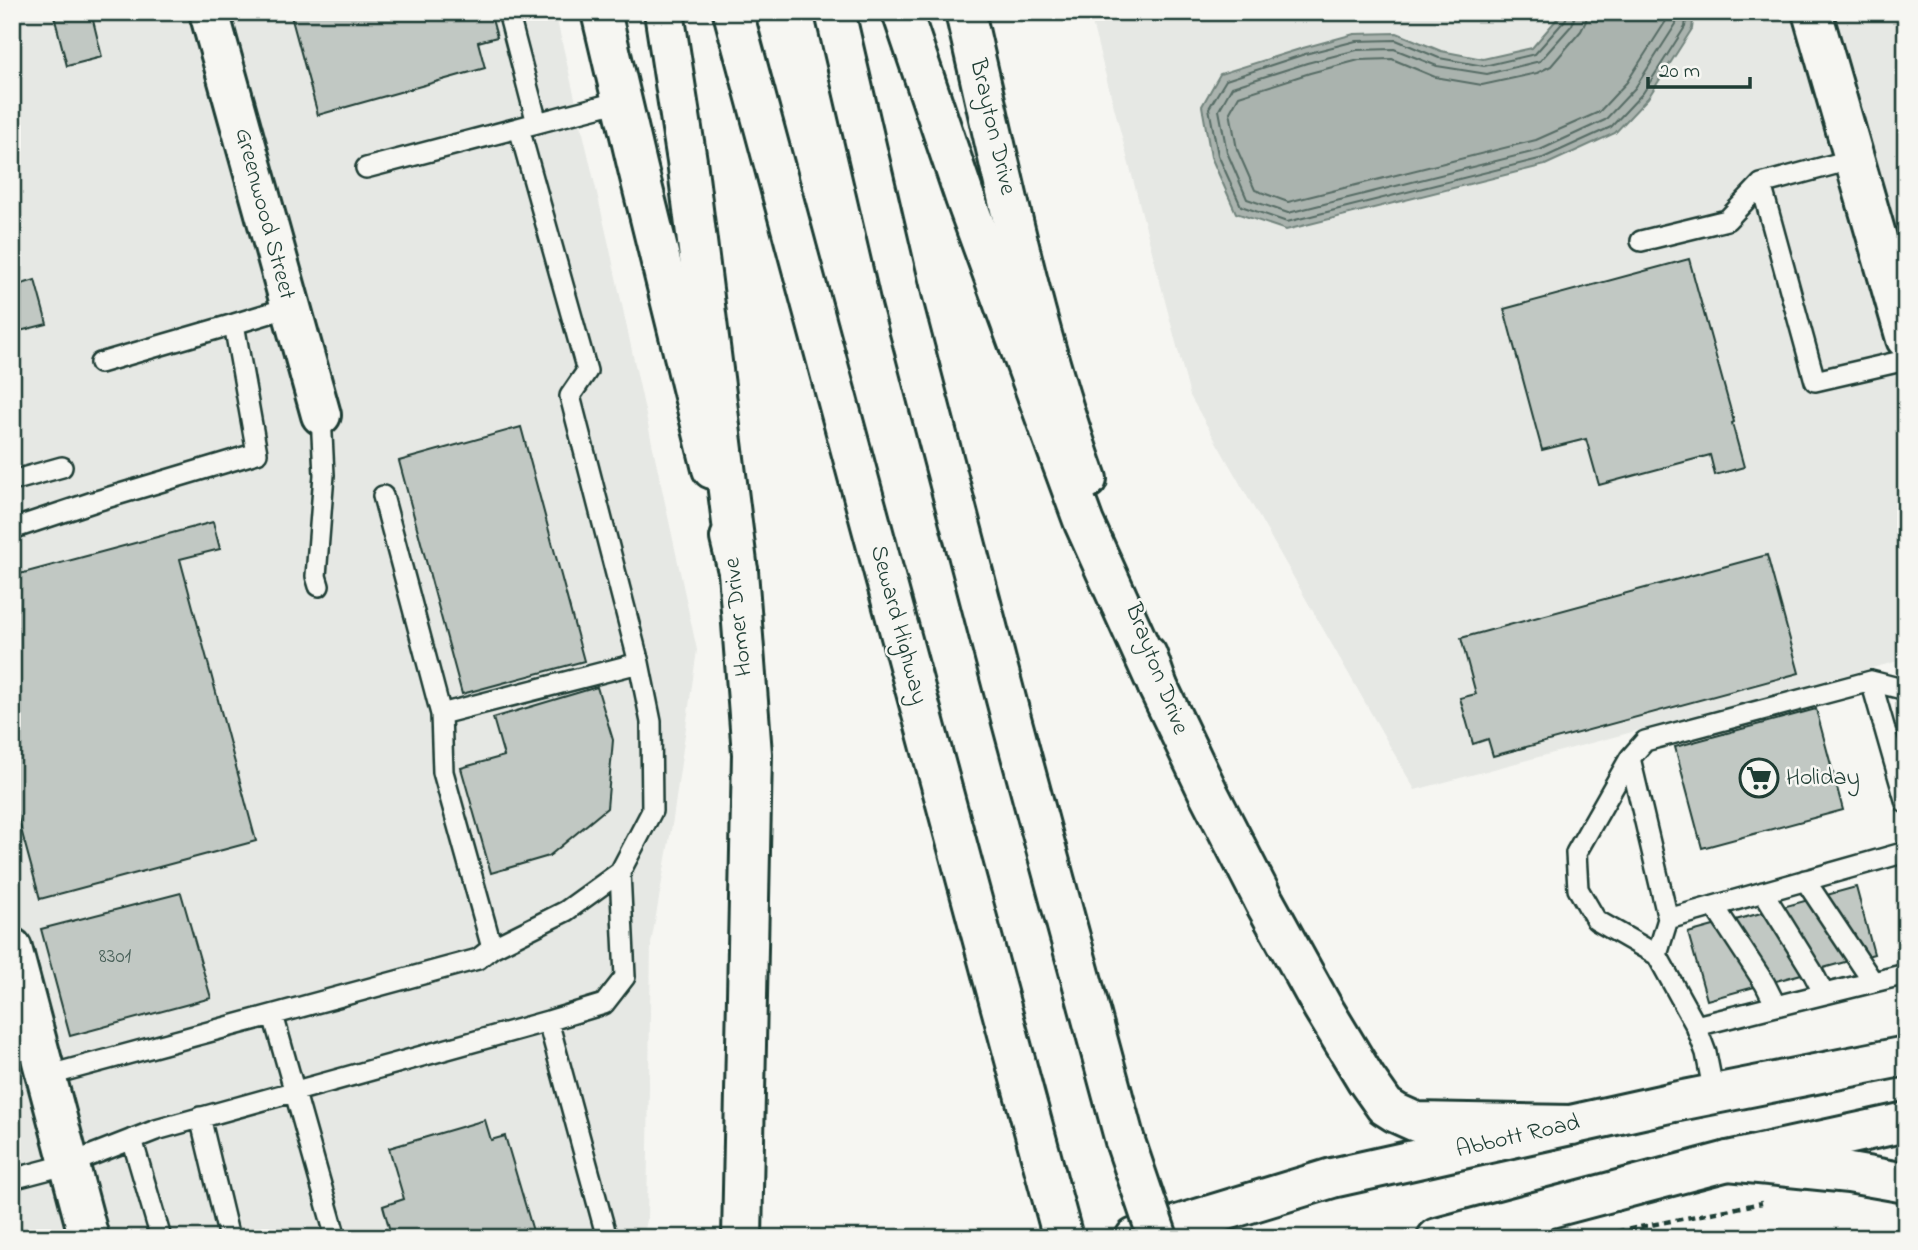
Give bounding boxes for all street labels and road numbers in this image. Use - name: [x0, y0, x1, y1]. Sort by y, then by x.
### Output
- street label: Brayton Drive: [958, 55, 1025, 199]
- street label: Greenwood Street: [224, 124, 304, 304]
- street label: Seward Highway: [859, 542, 936, 709]
- street label: Homer Drive: [715, 556, 763, 678]
- street label: Brayton Drive: [1114, 597, 1197, 740]
- street label: Abbott Road: [1453, 1106, 1584, 1168]

